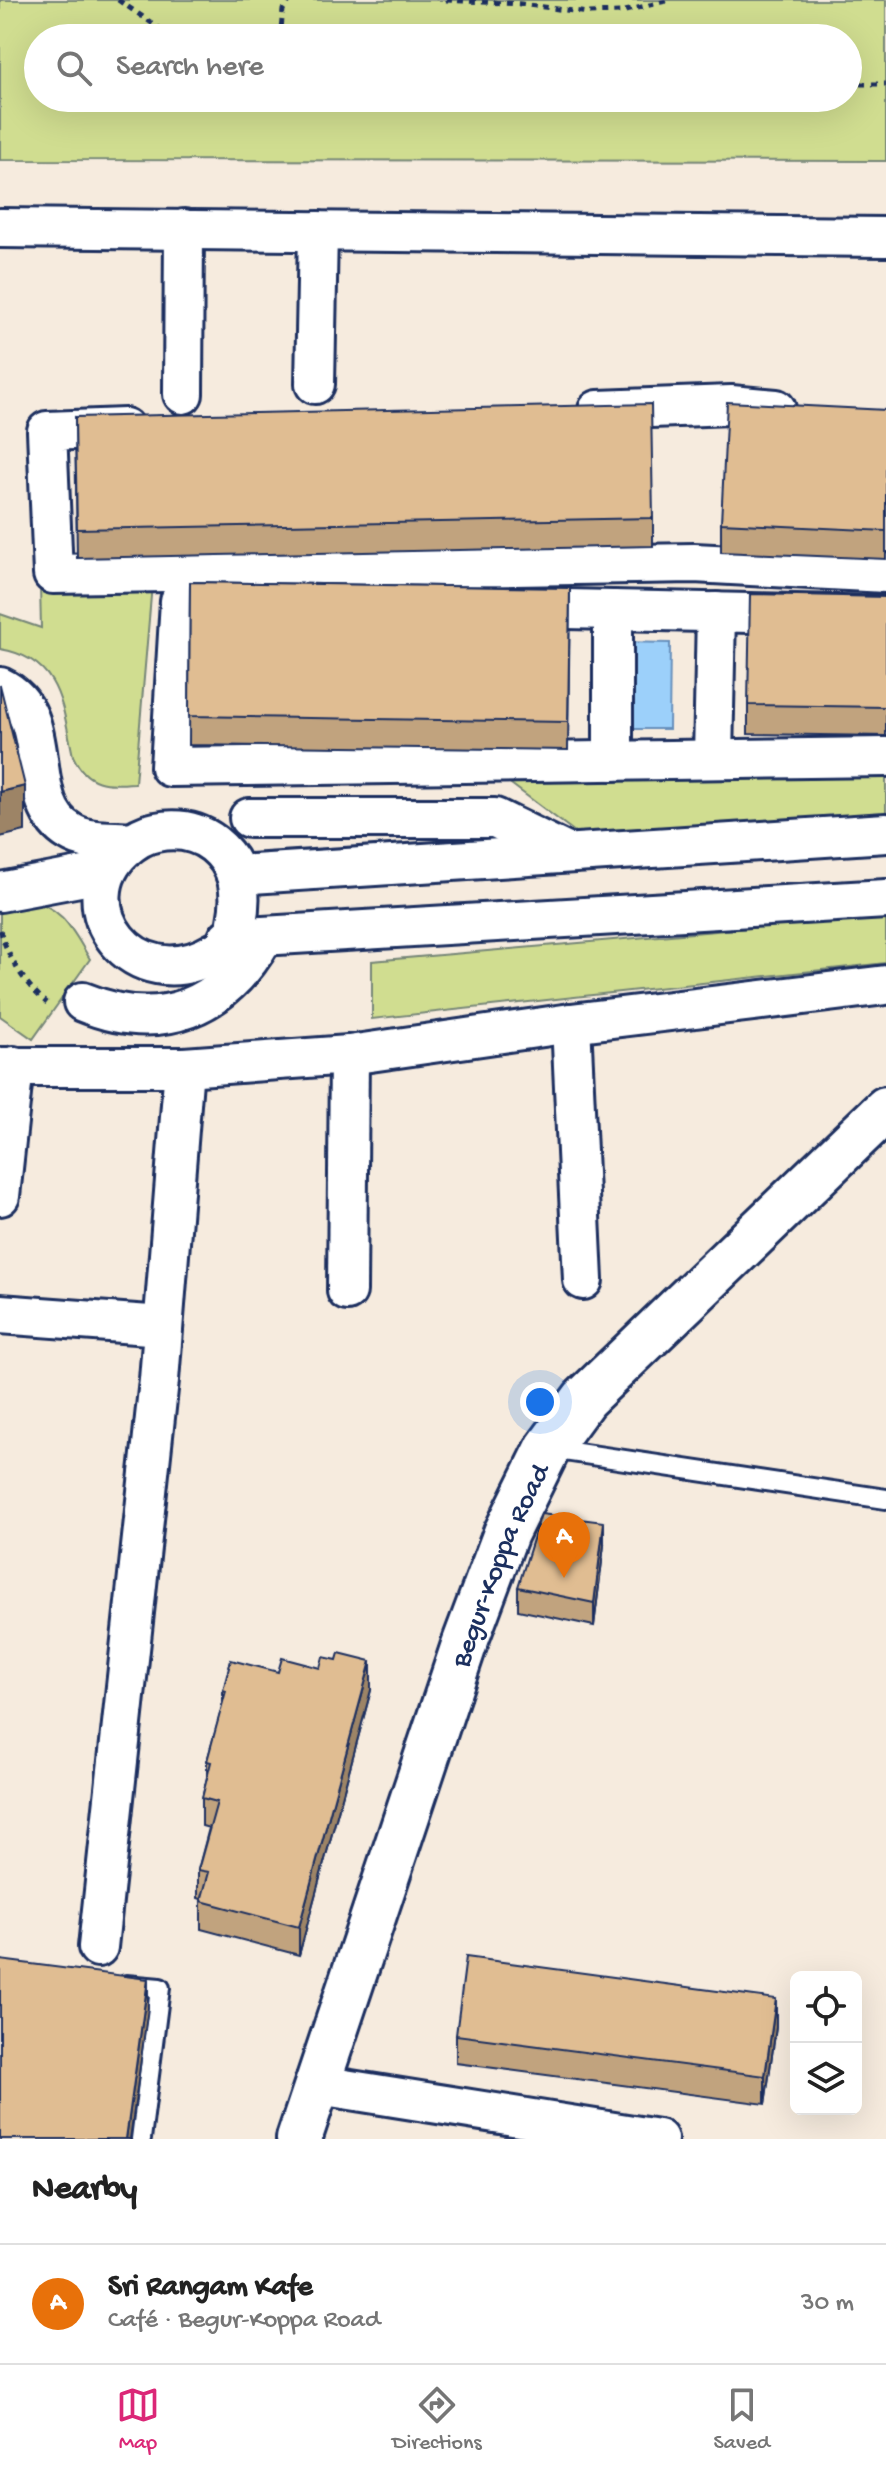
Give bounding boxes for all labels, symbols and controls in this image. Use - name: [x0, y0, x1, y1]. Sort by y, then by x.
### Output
- search box: [24, 24, 862, 112]
- icon: search: [52, 46, 96, 90]
- text: Search here: [116, 51, 264, 86]
- your location: [520, 1382, 560, 1422]
- street label: Begur-Koppa Road: [445, 1457, 560, 1673]
- pin: A: [538, 1512, 590, 1578]
- map controls: [790, 1971, 862, 2115]
- button: locate: [790, 1971, 862, 2043]
- button: layers: [790, 2043, 862, 2115]
- text: Nearby: [32, 2171, 137, 2211]
- text: Sri Rangam Kafe: [108, 2271, 313, 2306]
- text: A: [50, 2289, 66, 2320]
- text: 30 m: [801, 2289, 854, 2320]
- text: Café · Begur-Koppa Road: [108, 2306, 380, 2337]
- tab: Map: [116, 2383, 160, 2457]
- tab: Directions: [392, 2383, 482, 2457]
- tab: Saved: [714, 2383, 770, 2457]

